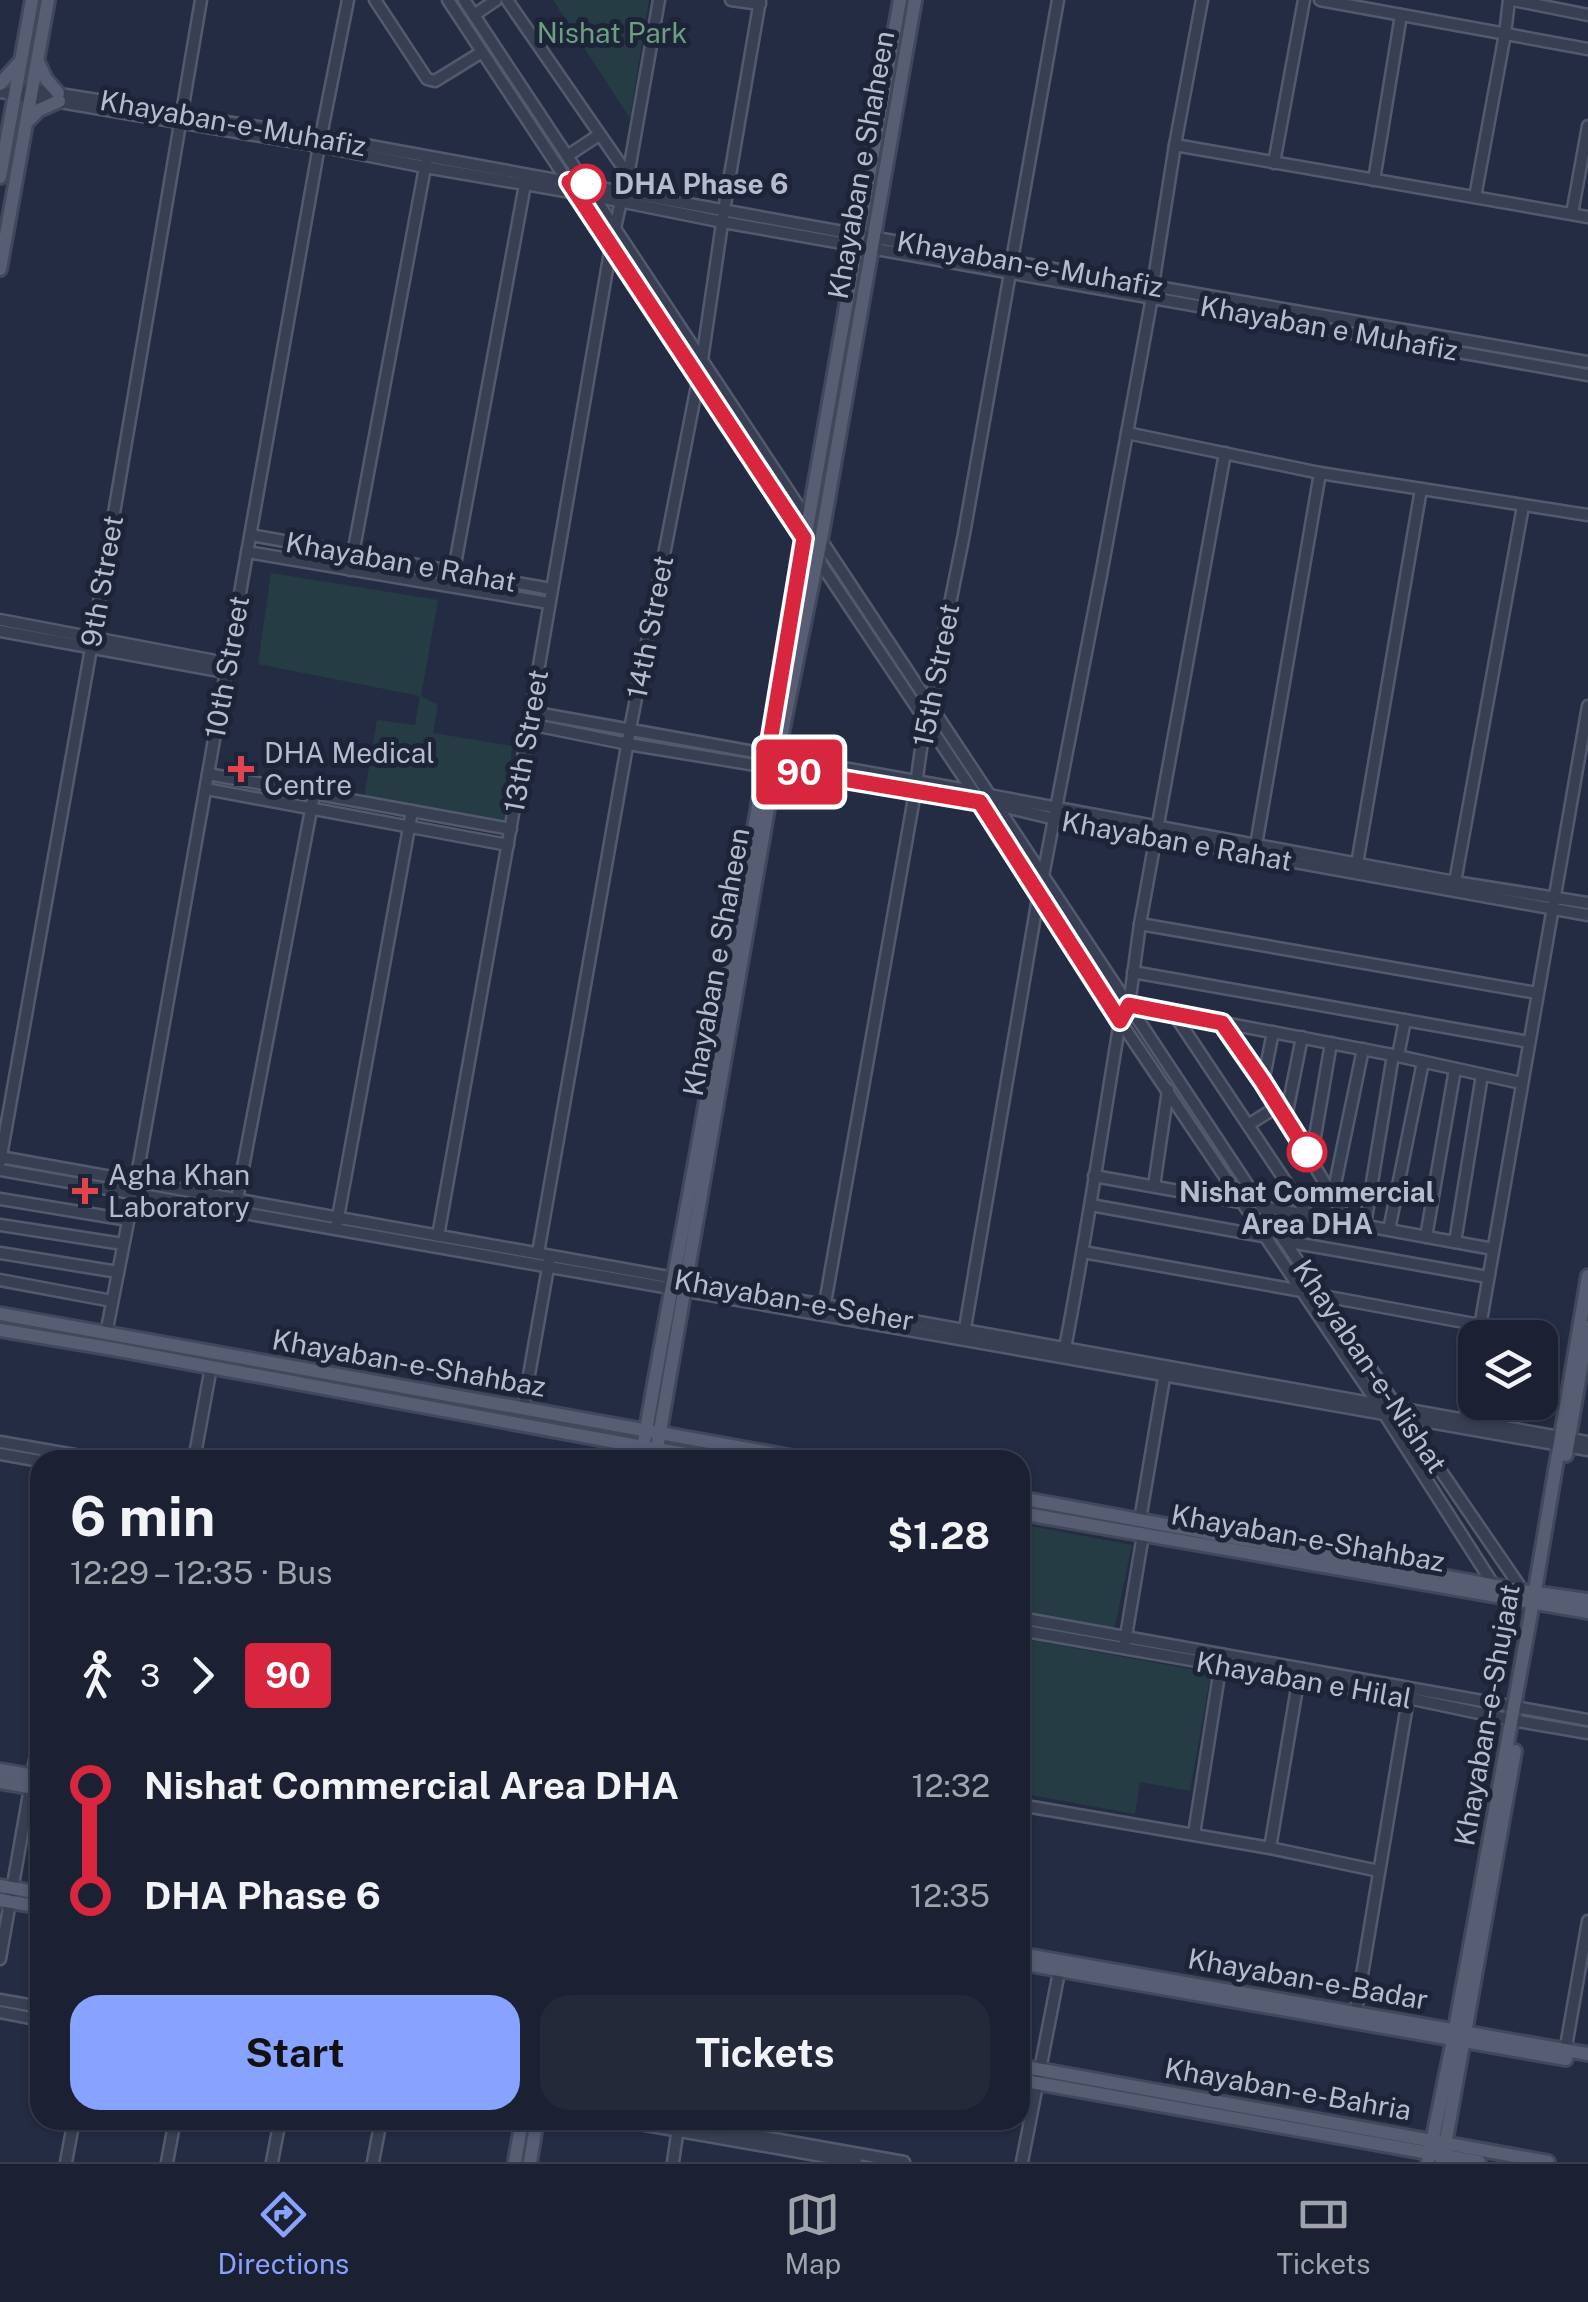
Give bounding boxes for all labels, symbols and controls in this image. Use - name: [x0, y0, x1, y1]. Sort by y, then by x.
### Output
- park label: Nishat Park: [537, 16, 687, 49]
- street label: Khayaban e Shaheen: [821, 28, 900, 302]
- street label: Khayaban-e-Muhafiz: [97, 83, 369, 162]
- marker: DHA Phase 6: [567, 165, 605, 203]
- place label: DHA Phase 6: [614, 167, 788, 200]
- street label: Khayaban-e-Muhafiz: [894, 224, 1166, 303]
- street label: Khayaban e Muhafiz: [1198, 289, 1461, 366]
- street label: 9th Street: [74, 513, 129, 649]
- street label: Khayaban e Rahat: [283, 525, 519, 598]
- street label: 14th Street: [620, 553, 680, 701]
- street label: 10th Street: [198, 593, 255, 741]
- street label: 15th Street: [905, 601, 966, 749]
- street label: 13th Street: [497, 667, 554, 815]
- place label: DHA Medical Centre: [264, 736, 435, 801]
- line badge: 90: [754, 740, 844, 804]
- text: 90: [776, 752, 822, 793]
- marker: DHA Medical Centre: [228, 756, 254, 782]
- street label: Khayaban e Rahat: [1059, 804, 1295, 877]
- street label: Khayaban e Shaheen: [676, 825, 755, 1099]
- marker: Nishat Commercial Area DHA: [1288, 1133, 1326, 1171]
- place label: Agha Khan Laboratory: [108, 1158, 250, 1223]
- place label: Nishat Commercial Area DHA: [1179, 1175, 1435, 1240]
- marker: Agha Khan Laboratory: [72, 1178, 98, 1204]
- street label: Khayaban-e-Nishat: [1287, 1253, 1454, 1479]
- street label: Khayaban-e-Seher: [672, 1262, 917, 1337]
- map controls: [1458, 1320, 1558, 1420]
- button: layers: [1458, 1320, 1558, 1420]
- street label: Khayaban-e-Shahbaz: [270, 1322, 548, 1403]
- text: 6 min: [70, 1484, 215, 1548]
- street label: Khayaban-e-Shahbaz: [1169, 1497, 1447, 1578]
- text: $1.28: [887, 1513, 990, 1558]
- text: 12:29 – 12:35 · Bus: [70, 1554, 332, 1591]
- street label: Khayaban-e-Shujaat: [1447, 1582, 1526, 1848]
- street label: Khayaban e Hilal: [1194, 1644, 1414, 1715]
- icon: walk: [70, 1648, 125, 1703]
- icon: forward: [175, 1648, 230, 1703]
- text: 90: [265, 1655, 311, 1696]
- text: 3: [140, 1657, 160, 1694]
- text: Nishat Commercial Area DHA: [144, 1763, 679, 1808]
- text: 12:32: [911, 1767, 990, 1804]
- text: DHA Phase 6: [144, 1873, 381, 1918]
- text: 12:35: [910, 1877, 990, 1914]
- street label: Khayaban-e-Badar: [1185, 1941, 1431, 2016]
- button: Start: [70, 1995, 520, 2110]
- button: Tickets: [540, 1995, 990, 2110]
- street label: Khayaban-e-Bahria: [1162, 2051, 1414, 2126]
- tab: Directions: [218, 2187, 349, 2280]
- tab: Map: [784, 2187, 841, 2280]
- tab: Tickets: [1276, 2187, 1370, 2280]

